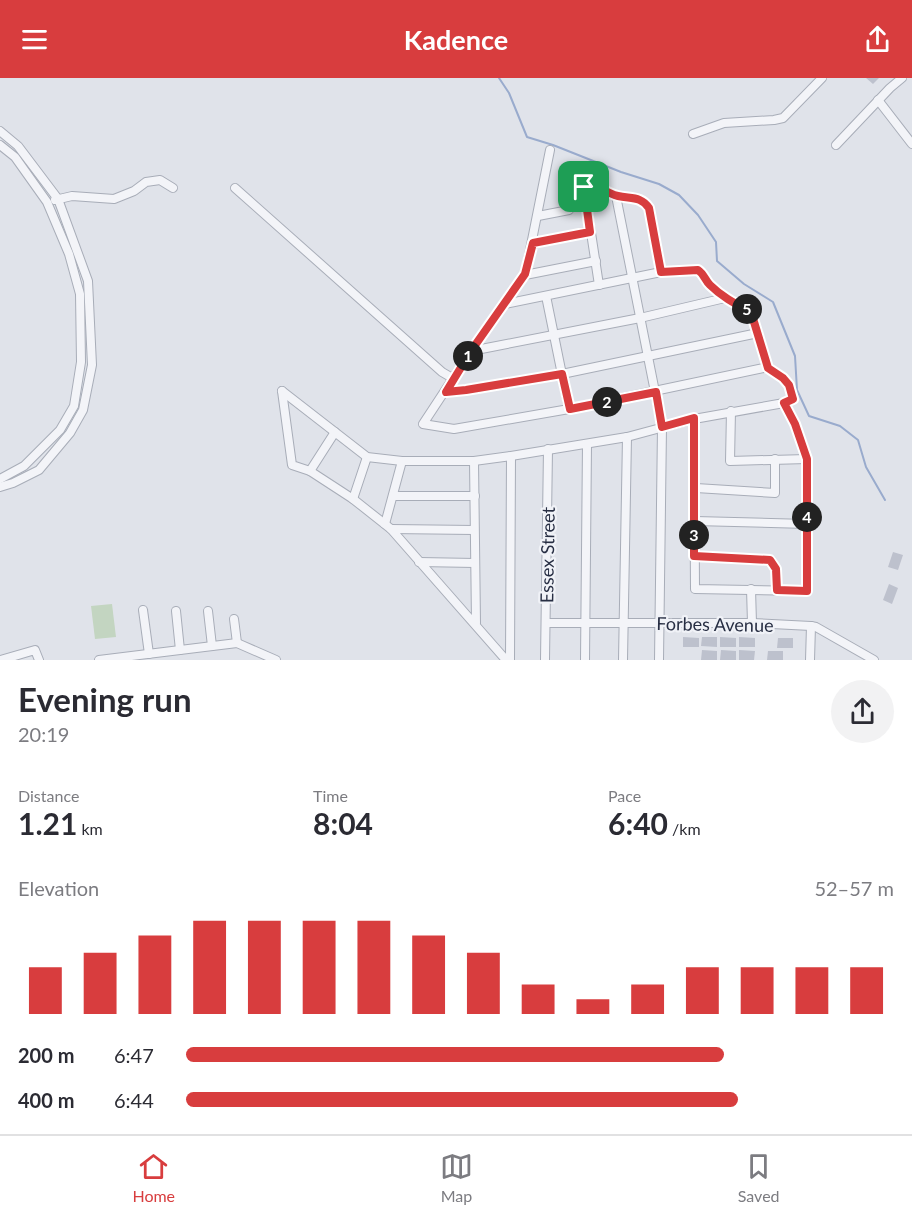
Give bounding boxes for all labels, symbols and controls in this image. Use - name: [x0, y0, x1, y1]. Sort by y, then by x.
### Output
- icon: menu: [18, 23, 51, 56]
- text: Kadence: [404, 23, 508, 56]
- icon: share: [861, 23, 894, 56]
- pin: [558, 161, 609, 212]
- icon: arrive: [567, 170, 600, 203]
- pin: 5: [732, 294, 762, 324]
- text: 5: [742, 299, 752, 318]
- pin: 1: [453, 341, 483, 371]
- text: 1: [463, 346, 473, 365]
- pin: 2: [592, 387, 622, 417]
- text: 2: [602, 392, 612, 411]
- pin: 4: [792, 502, 822, 532]
- street label: Essex Street: [535, 506, 559, 603]
- text: 4: [802, 507, 812, 526]
- pin: 3: [679, 520, 709, 550]
- text: 3: [689, 525, 699, 544]
- street label: Forbes Avenue: [656, 612, 774, 636]
- text: Evening run: [18, 679, 192, 719]
- button: share: [831, 680, 894, 743]
- text: 20:19: [18, 722, 69, 746]
- text: Distance: [18, 786, 79, 805]
- text: Time: [313, 786, 348, 805]
- text: Pace: [608, 786, 641, 805]
- text: 1.21: [18, 805, 77, 841]
- text: 8:04: [313, 805, 373, 841]
- text: 6:40: [608, 805, 668, 841]
- text: km: [77, 819, 103, 838]
- text: /km: [668, 819, 701, 838]
- text: Elevation: [18, 876, 99, 900]
- text: 52–57 m: [814, 876, 894, 900]
- text: 200 m: [18, 1043, 74, 1067]
- text: 6:47: [114, 1043, 154, 1067]
- text: 400 m: [18, 1088, 74, 1112]
- text: 6:44: [114, 1088, 154, 1112]
- tab: Home: [132, 1150, 175, 1205]
- tab: Map: [440, 1150, 473, 1205]
- tab: Saved: [738, 1150, 780, 1205]

